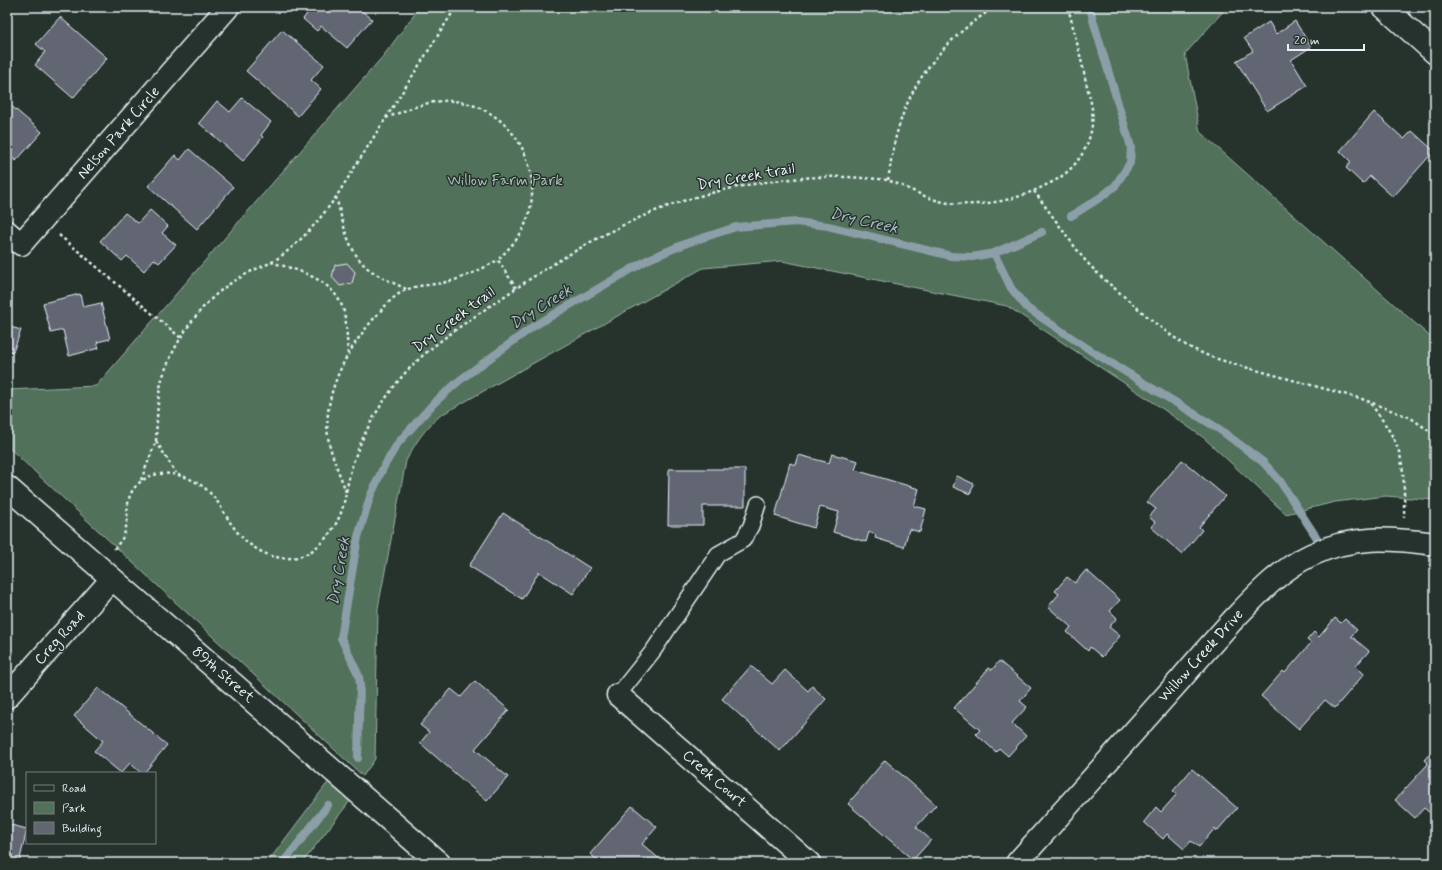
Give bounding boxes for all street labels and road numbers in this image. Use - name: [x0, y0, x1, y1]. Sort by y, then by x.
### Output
- street label: Nelson Park Circle: [73, 82, 165, 184]
- street label: Dry Creek trail: [696, 159, 796, 195]
- street label: Dry Creek trail: [409, 282, 499, 358]
- street label: Willow Creek Drive: [1154, 605, 1248, 707]
- street label: Creg Road: [30, 607, 90, 670]
- street label: 89th Street: [187, 642, 259, 708]
- street label: Creek Court: [678, 746, 750, 812]

